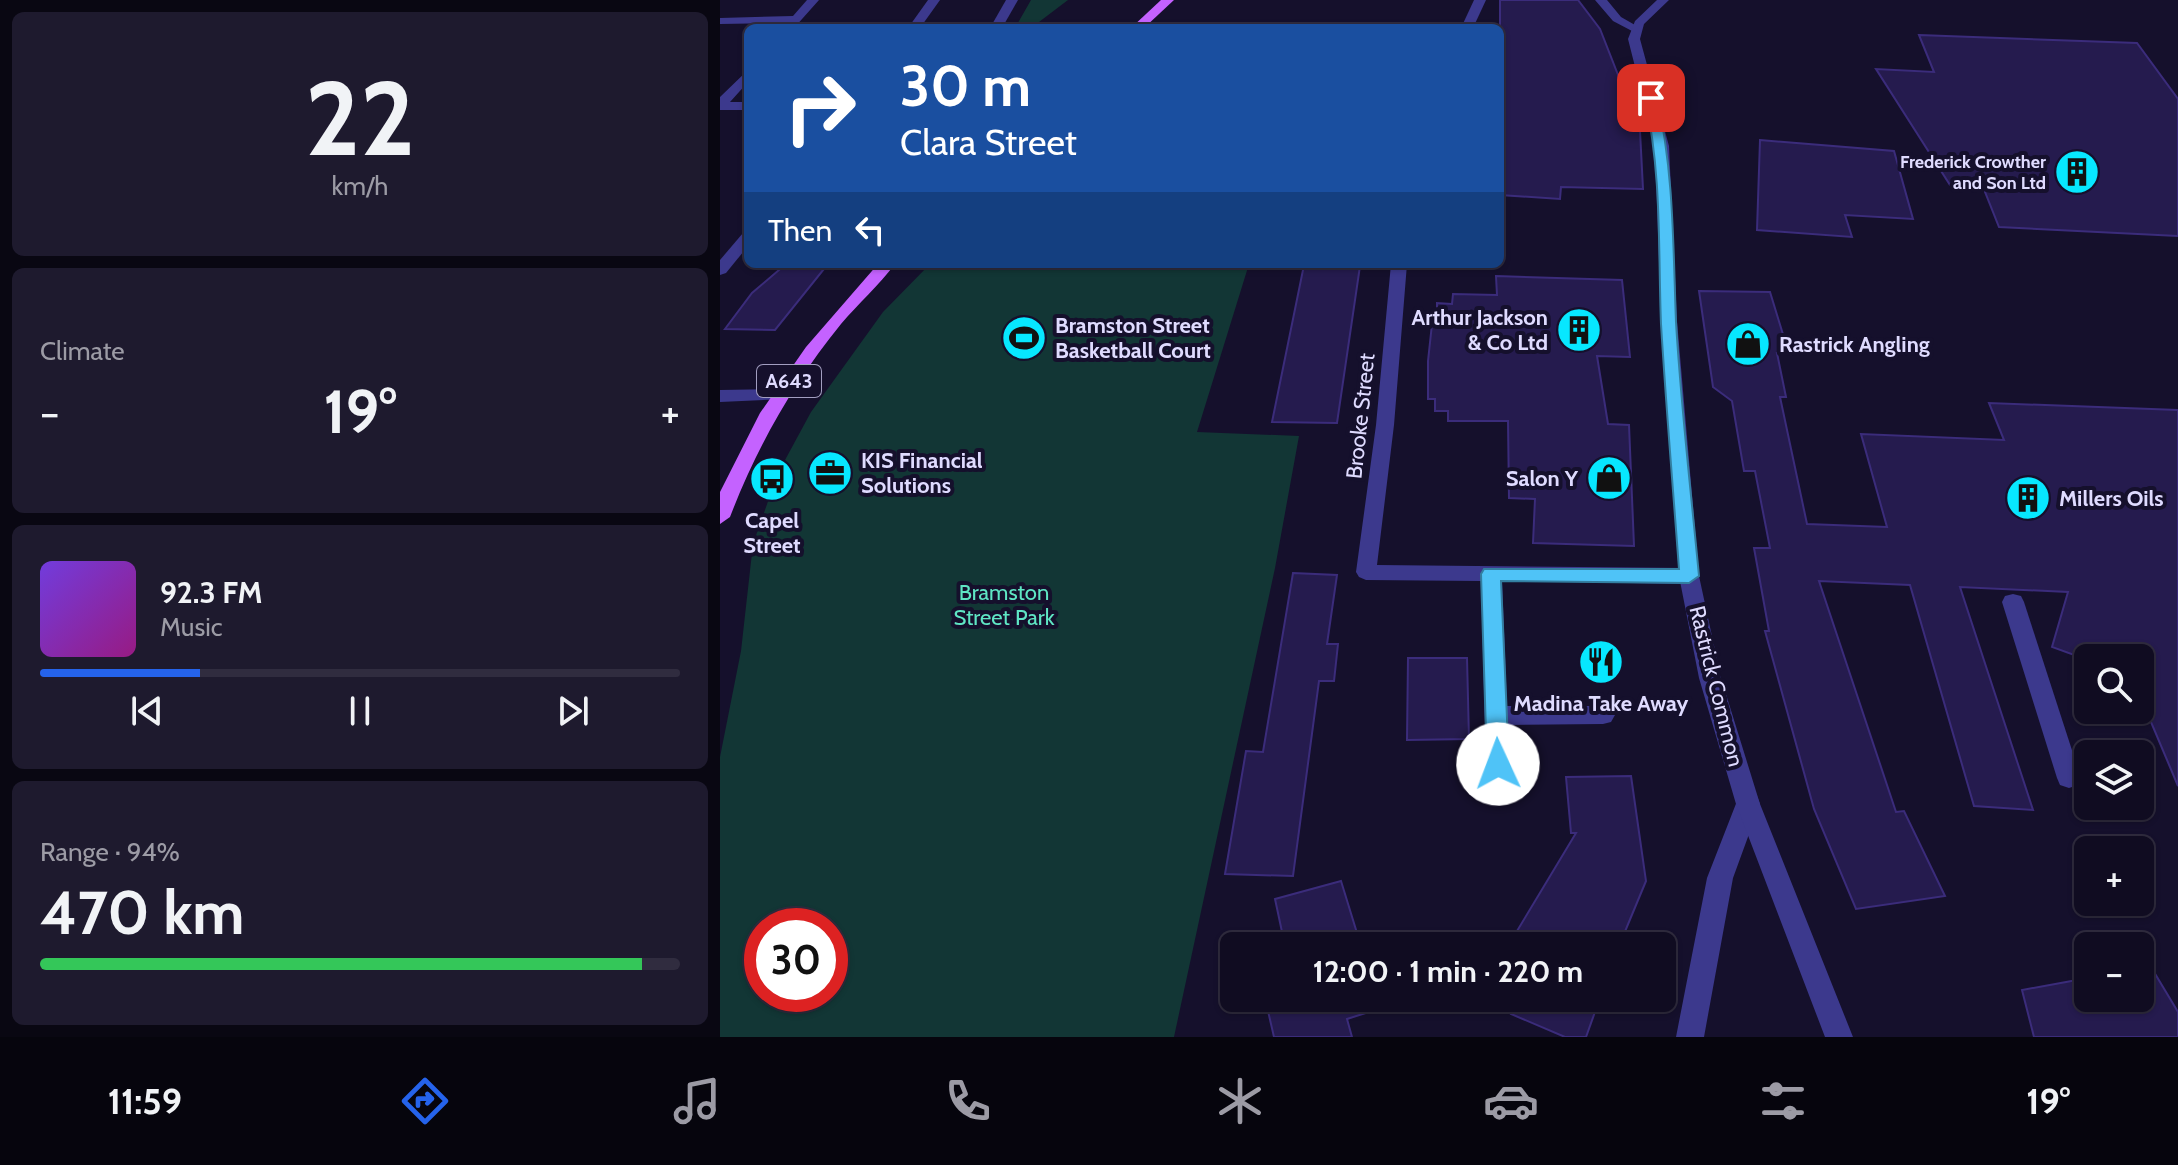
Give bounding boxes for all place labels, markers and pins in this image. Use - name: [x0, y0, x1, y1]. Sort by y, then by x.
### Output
- pin: [1617, 64, 1685, 132]
- building icon: Frederick Crowther and Son Ltd: [2053, 148, 2101, 196]
- place label: Frederick Crowther and Son Ltd: [1900, 151, 2046, 194]
- place label: Arthur Jackson & Co Ltd: [1411, 304, 1548, 356]
- building icon: Arthur Jackson & Co Ltd: [1555, 306, 1603, 354]
- place label: Bramston Street Basketball Court: [1055, 312, 1211, 364]
- sports icon: Bramston Street Basketball Court: [1000, 314, 1048, 362]
- shop icon: Rastrick Angling: [1724, 320, 1772, 368]
- place label: Rastrick Angling: [1779, 331, 1930, 358]
- place label: KIS Financial Solutions: [861, 447, 983, 499]
- office icon: KIS Financial Solutions: [806, 449, 854, 497]
- shop icon: Salon Y: [1585, 454, 1633, 502]
- bus stop icon: Capel Street: [748, 455, 796, 503]
- place label: Salon Y: [1506, 465, 1579, 492]
- building icon: Millers Oils: [2004, 474, 2052, 522]
- place label: Millers Oils: [2059, 485, 2164, 512]
- place label: Capel Street: [743, 507, 801, 559]
- restaurant icon: Madina Take Away: [1577, 638, 1625, 686]
- place label: Madina Take Away: [1514, 690, 1689, 717]

